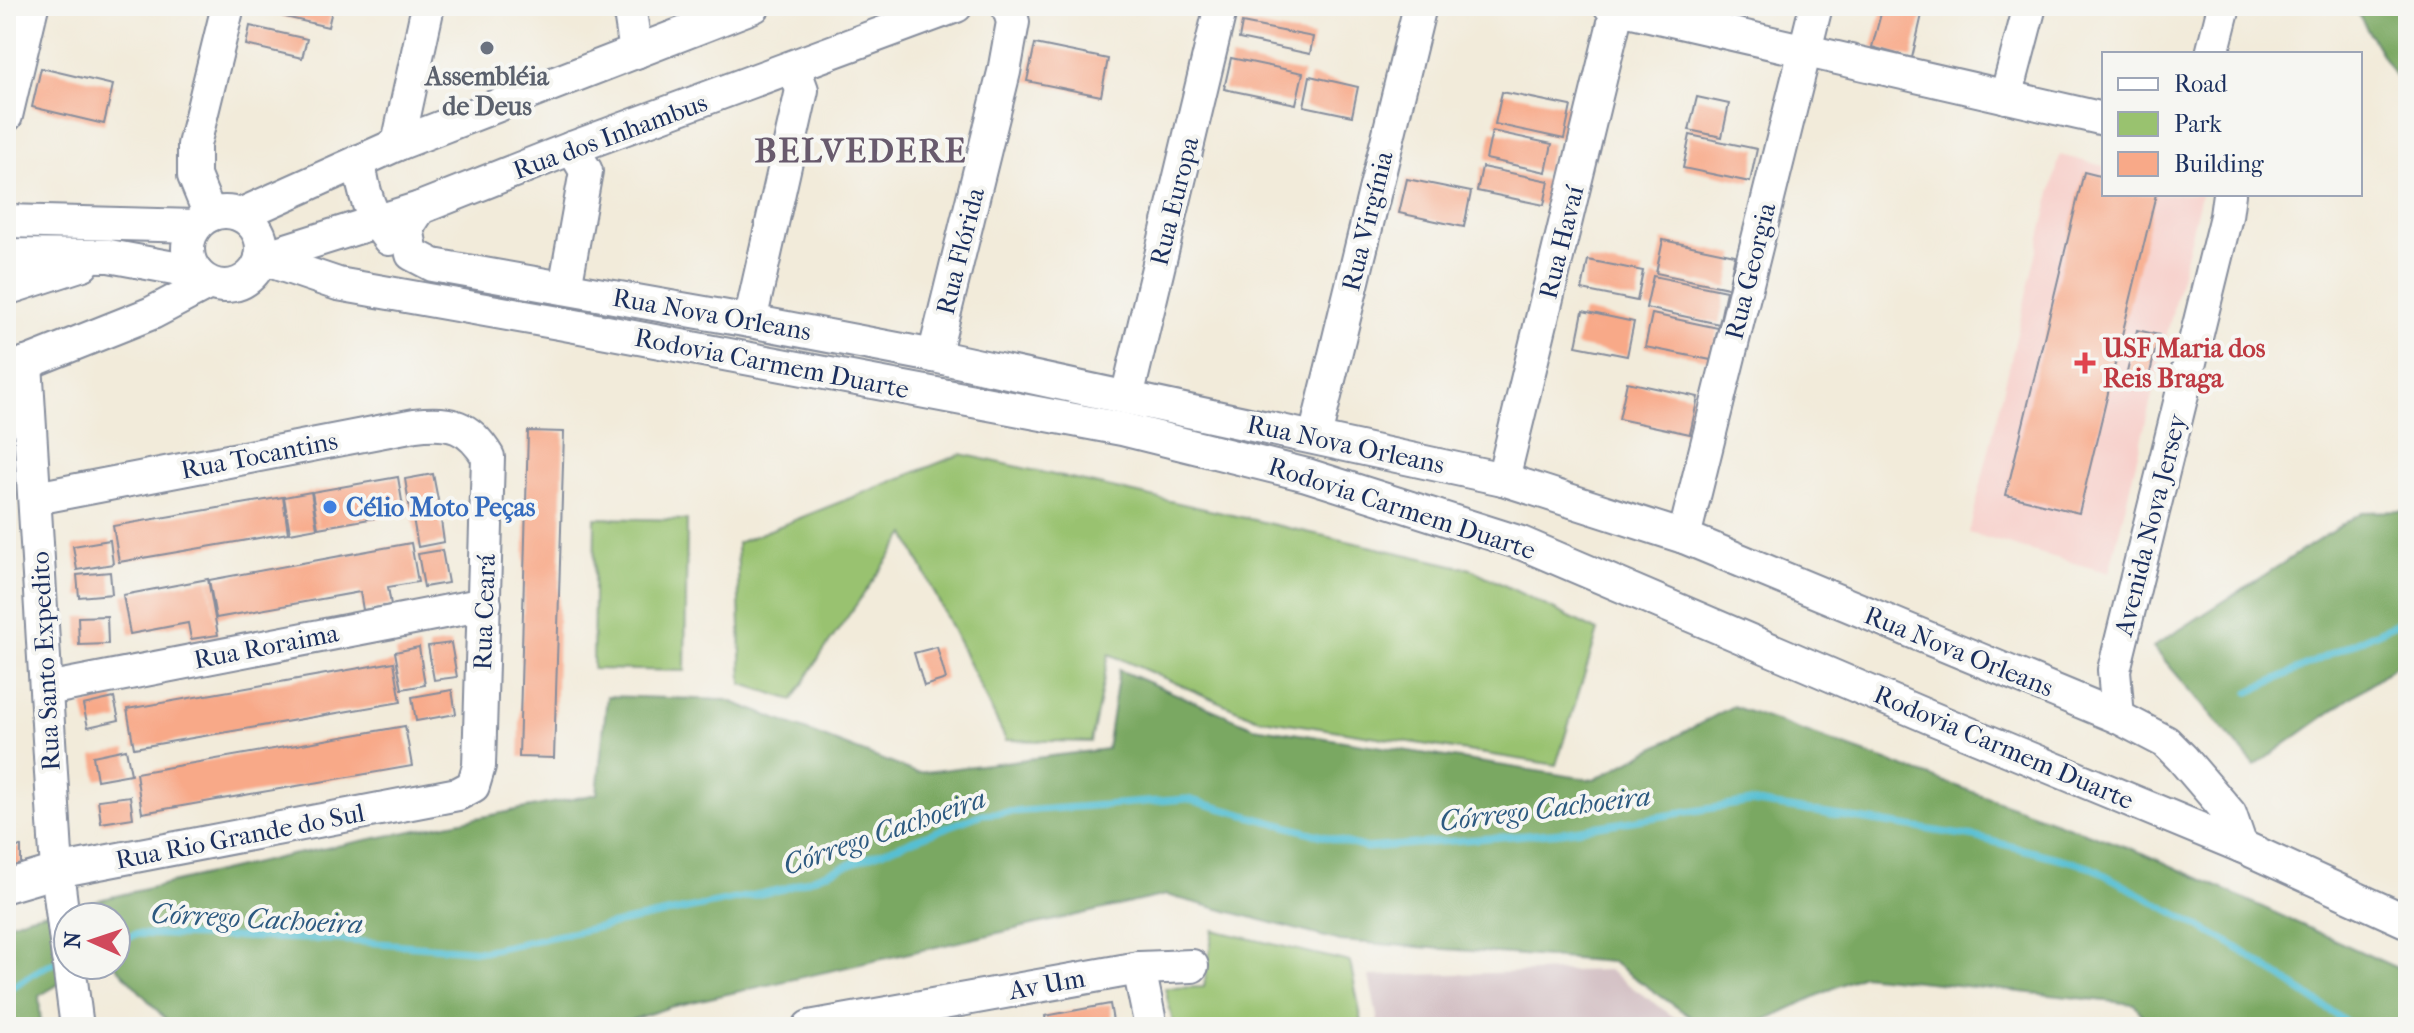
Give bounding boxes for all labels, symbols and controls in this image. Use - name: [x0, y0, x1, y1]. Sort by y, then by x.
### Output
- marker: Assembléia de Deus: [478, 39, 496, 57]
- legend: [2102, 52, 2362, 196]
- place label: Assembléia de Deus: [423, 61, 550, 122]
- text: Road: [2174, 70, 2228, 98]
- street label: Rua dos Inhambus: [509, 87, 712, 186]
- text: Park: [2174, 110, 2222, 138]
- district label: BELVEDERE: [754, 131, 968, 171]
- street label: Rua Europa: [1144, 133, 1206, 269]
- street label: Rua Virgínia: [1335, 147, 1400, 294]
- text: Building: [2174, 150, 2265, 178]
- street label: Rua Havaí: [1532, 182, 1591, 302]
- street label: Rua Flórida: [930, 184, 991, 318]
- street label: Rua Georgia: [1719, 199, 1783, 343]
- street label: Rua Nova Orleans: [610, 282, 814, 347]
- street label: Rodovia Carmem Duarte: [632, 322, 912, 405]
- place label: USF Maria dos Reis Braga: [2102, 333, 2266, 394]
- marker: USF Maria dos Reis Braga: [2074, 352, 2096, 374]
- street label: Rua Nova Orleans: [1244, 408, 1447, 481]
- street label: Avenida Nova Jersey: [2108, 410, 2193, 640]
- street label: Rua Tocantins: [178, 425, 340, 486]
- street label: Rodovia Carmem Duarte: [1264, 451, 1539, 566]
- place label: Célio Moto Peças: [346, 492, 536, 524]
- marker: Célio Moto Peças: [321, 498, 339, 516]
- street label: Rua Santo Expedito: [24, 550, 67, 771]
- street label: Rua Ceará: [467, 552, 502, 671]
- street label: Rua Nova Orleans: [1860, 599, 2058, 704]
- street label: Rua Roraima: [191, 617, 342, 676]
- street label: Rodovia Carmem Duarte: [1869, 679, 2138, 816]
- water label: Córrego Cachoeira: [1438, 779, 1652, 838]
- water label: Córrego Cachoeira: [778, 781, 990, 882]
- street label: Rua Rio Grande do Sul: [113, 797, 367, 876]
- water label: Córrego Cachoeira: [150, 896, 364, 941]
- north arrow: [52, 901, 132, 981]
- text: N: [60, 931, 86, 949]
- street label: Av Um: [1006, 962, 1088, 1007]

